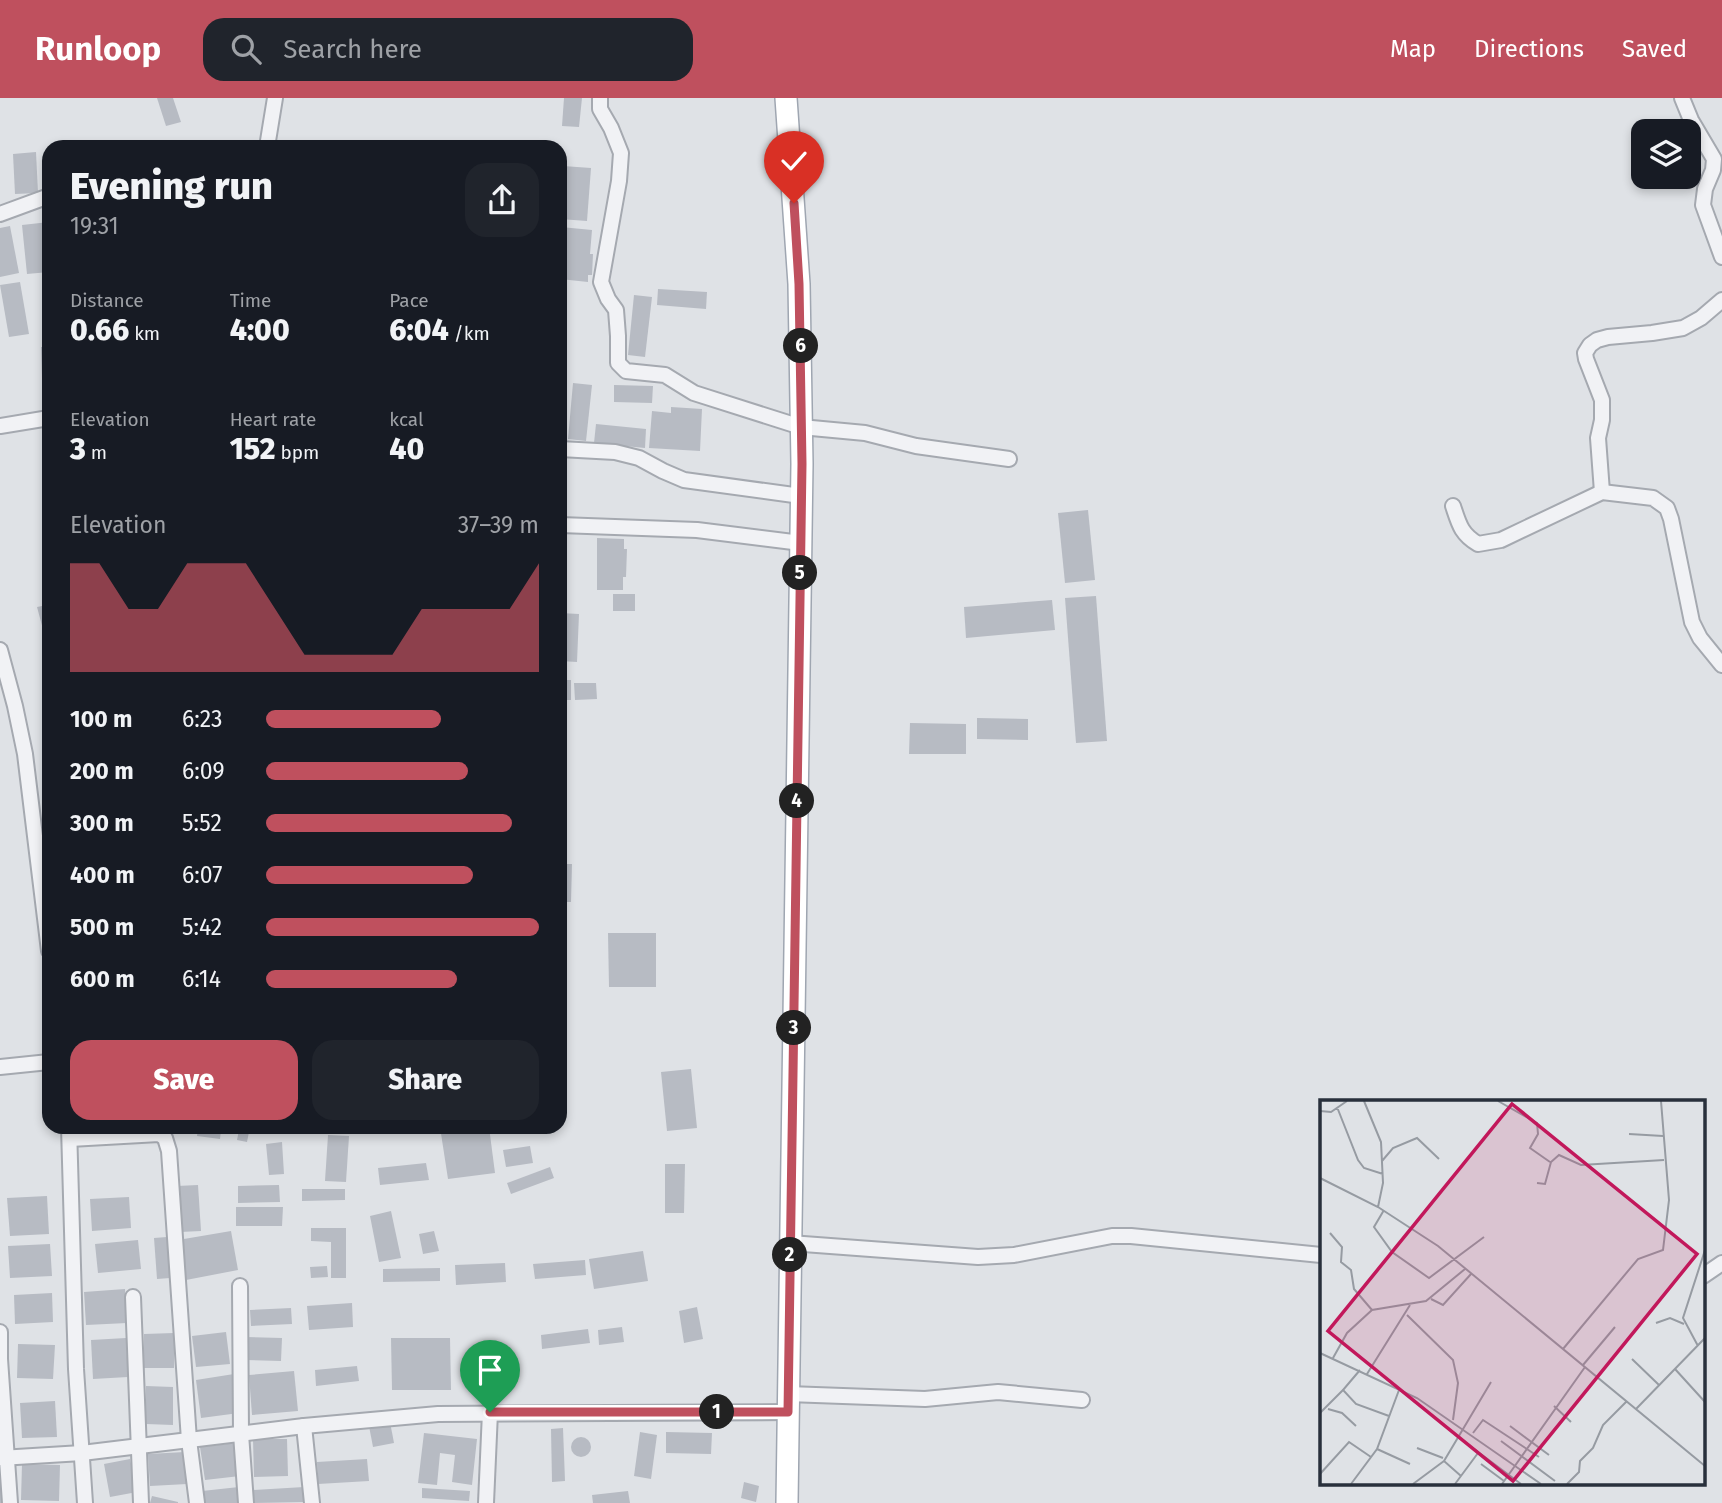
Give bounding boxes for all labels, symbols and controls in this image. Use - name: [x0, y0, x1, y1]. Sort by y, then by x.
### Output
- search box: [203, 18, 693, 81]
- text: Runloop: [35, 29, 161, 69]
- icon: search: [227, 30, 265, 68]
- text: Search here: [283, 34, 422, 65]
- text: Map: [1390, 35, 1436, 63]
- text: Directions: [1474, 35, 1584, 63]
- text: Saved: [1622, 35, 1687, 63]
- map controls: [1631, 119, 1701, 189]
- button: layers: [1631, 119, 1701, 189]
- pin: [764, 131, 824, 203]
- icon: check: [775, 142, 813, 180]
- text: Evening run: [70, 163, 273, 209]
- button: share: [465, 163, 539, 237]
- text: 19:31: [70, 212, 119, 240]
- text: Distance: [70, 289, 144, 312]
- text: Time: [230, 289, 271, 312]
- text: Pace: [389, 289, 429, 312]
- text: 0.66: [70, 312, 129, 348]
- text: 4:00: [230, 312, 290, 348]
- text: 6:04: [389, 312, 449, 348]
- text: km: [129, 322, 160, 345]
- text: /km: [449, 322, 490, 345]
- pin: 6: [784, 328, 818, 364]
- text: 6: [795, 334, 806, 357]
- text: Elevation: [70, 408, 150, 431]
- text: Heart rate: [230, 408, 316, 431]
- text: kcal: [389, 408, 424, 431]
- text: 3: [70, 431, 86, 467]
- text: 152: [230, 431, 276, 467]
- text: 40: [389, 431, 424, 467]
- text: m: [86, 441, 107, 464]
- text: bpm: [276, 441, 319, 464]
- text: Elevation: [70, 511, 166, 539]
- text: 37–39 m: [458, 511, 539, 539]
- pin: 5: [782, 556, 818, 590]
- text: 5: [794, 561, 805, 584]
- text: 100 m: [70, 705, 132, 733]
- text: 6:23: [182, 705, 223, 733]
- text: 200 m: [70, 757, 134, 785]
- text: 6:09: [182, 757, 224, 785]
- pin: 4: [780, 784, 814, 818]
- text: 4: [791, 789, 802, 812]
- text: 300 m: [70, 809, 134, 837]
- text: 5:52: [182, 809, 222, 837]
- text: 400 m: [70, 861, 135, 889]
- text: 6:07: [182, 861, 222, 889]
- text: 500 m: [70, 913, 134, 941]
- text: 5:42: [182, 913, 222, 941]
- text: 600 m: [70, 965, 135, 993]
- text: 6:14: [182, 965, 221, 993]
- pin: 3: [776, 1010, 812, 1046]
- text: 3: [789, 1016, 798, 1039]
- button: Save: [70, 1040, 298, 1120]
- button: Share: [312, 1040, 539, 1120]
- inset map: [1320, 1100, 1704, 1486]
- pin: 2: [772, 1238, 808, 1272]
- text: 2: [785, 1243, 794, 1266]
- pin: [460, 1340, 520, 1412]
- icon: arrive: [471, 1351, 509, 1389]
- pin: 1: [700, 1394, 734, 1430]
- text: 1: [712, 1400, 721, 1423]

